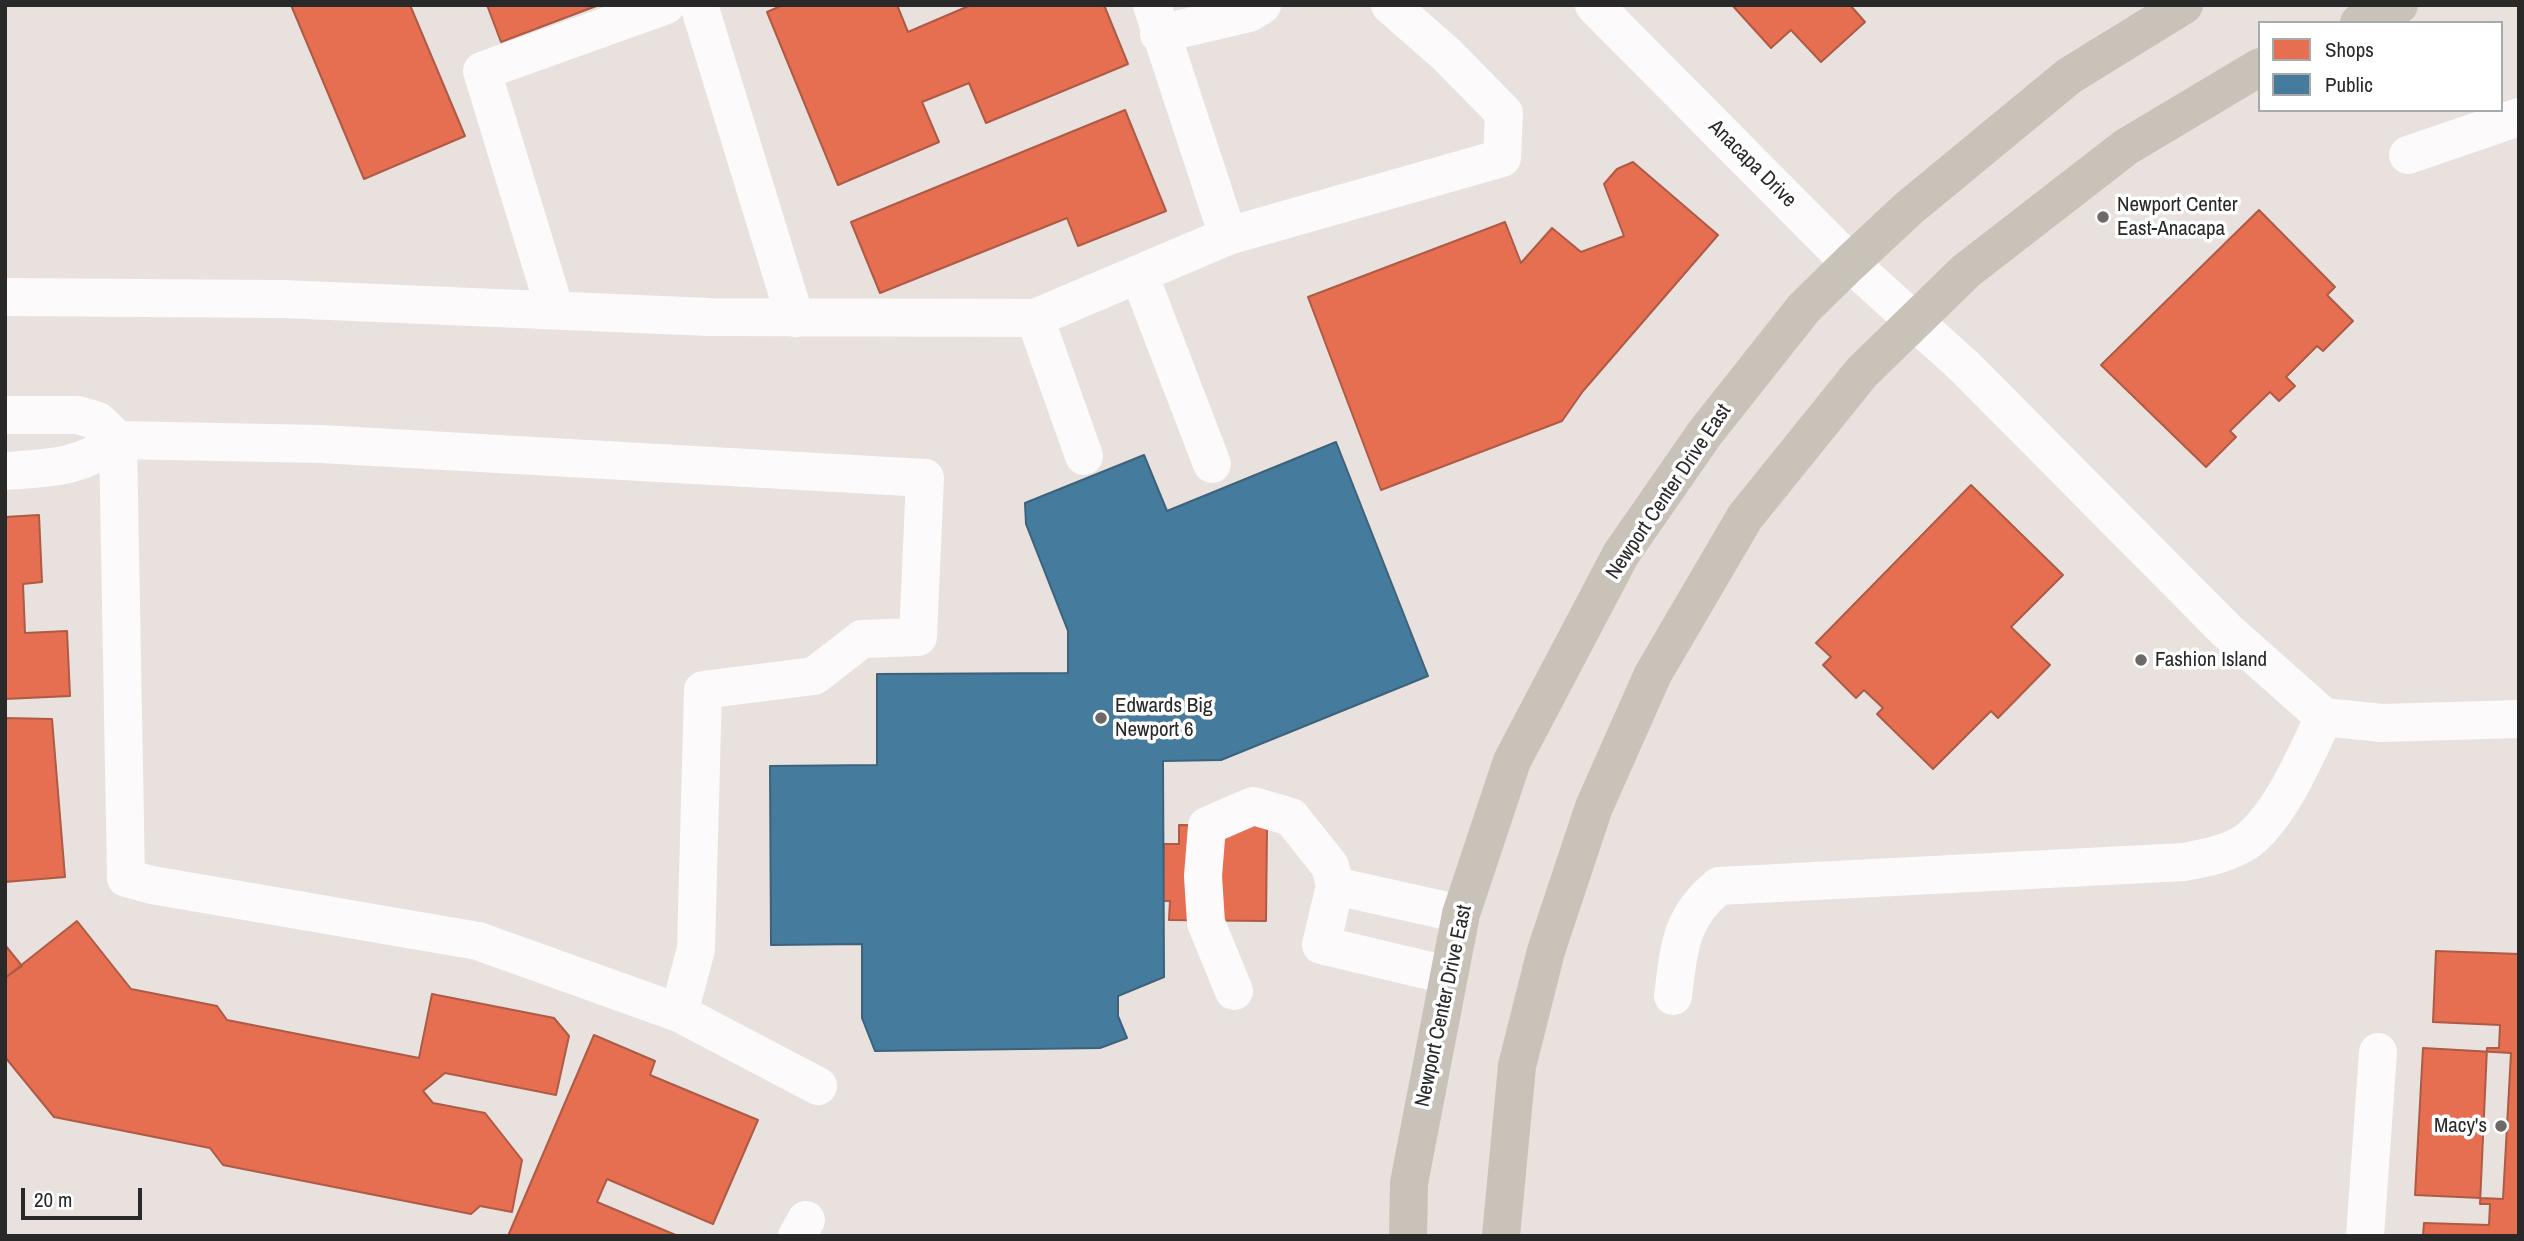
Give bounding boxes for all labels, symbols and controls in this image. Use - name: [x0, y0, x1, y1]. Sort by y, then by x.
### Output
- legend: [2258, 21, 2503, 112]
- text: Shops: [2325, 35, 2374, 64]
- text: Public: [2325, 70, 2373, 99]
- street label: Anacapa Drive: [1703, 115, 1801, 213]
- place label: Newport Center East-Anacapa: [2117, 192, 2238, 242]
- marker: Newport Center East-Anacapa: [2095, 209, 2111, 225]
- street label: Newport Center Drive East: [1601, 400, 1737, 584]
- place label: Fashion Island: [2155, 647, 2267, 673]
- marker: Fashion Island: [2133, 652, 2149, 668]
- place label: Edwards Big Newport 6: [1115, 693, 1213, 743]
- marker: Edwards Big Newport 6: [1093, 710, 1109, 726]
- street label: Newport Center Drive East: [1410, 903, 1478, 1109]
- place label: Macy's: [2434, 1113, 2487, 1139]
- marker: Macy's: [2493, 1118, 2509, 1134]
- scale bar: [24, 1174, 145, 1218]
- text: 20 m: [34, 1185, 72, 1214]

